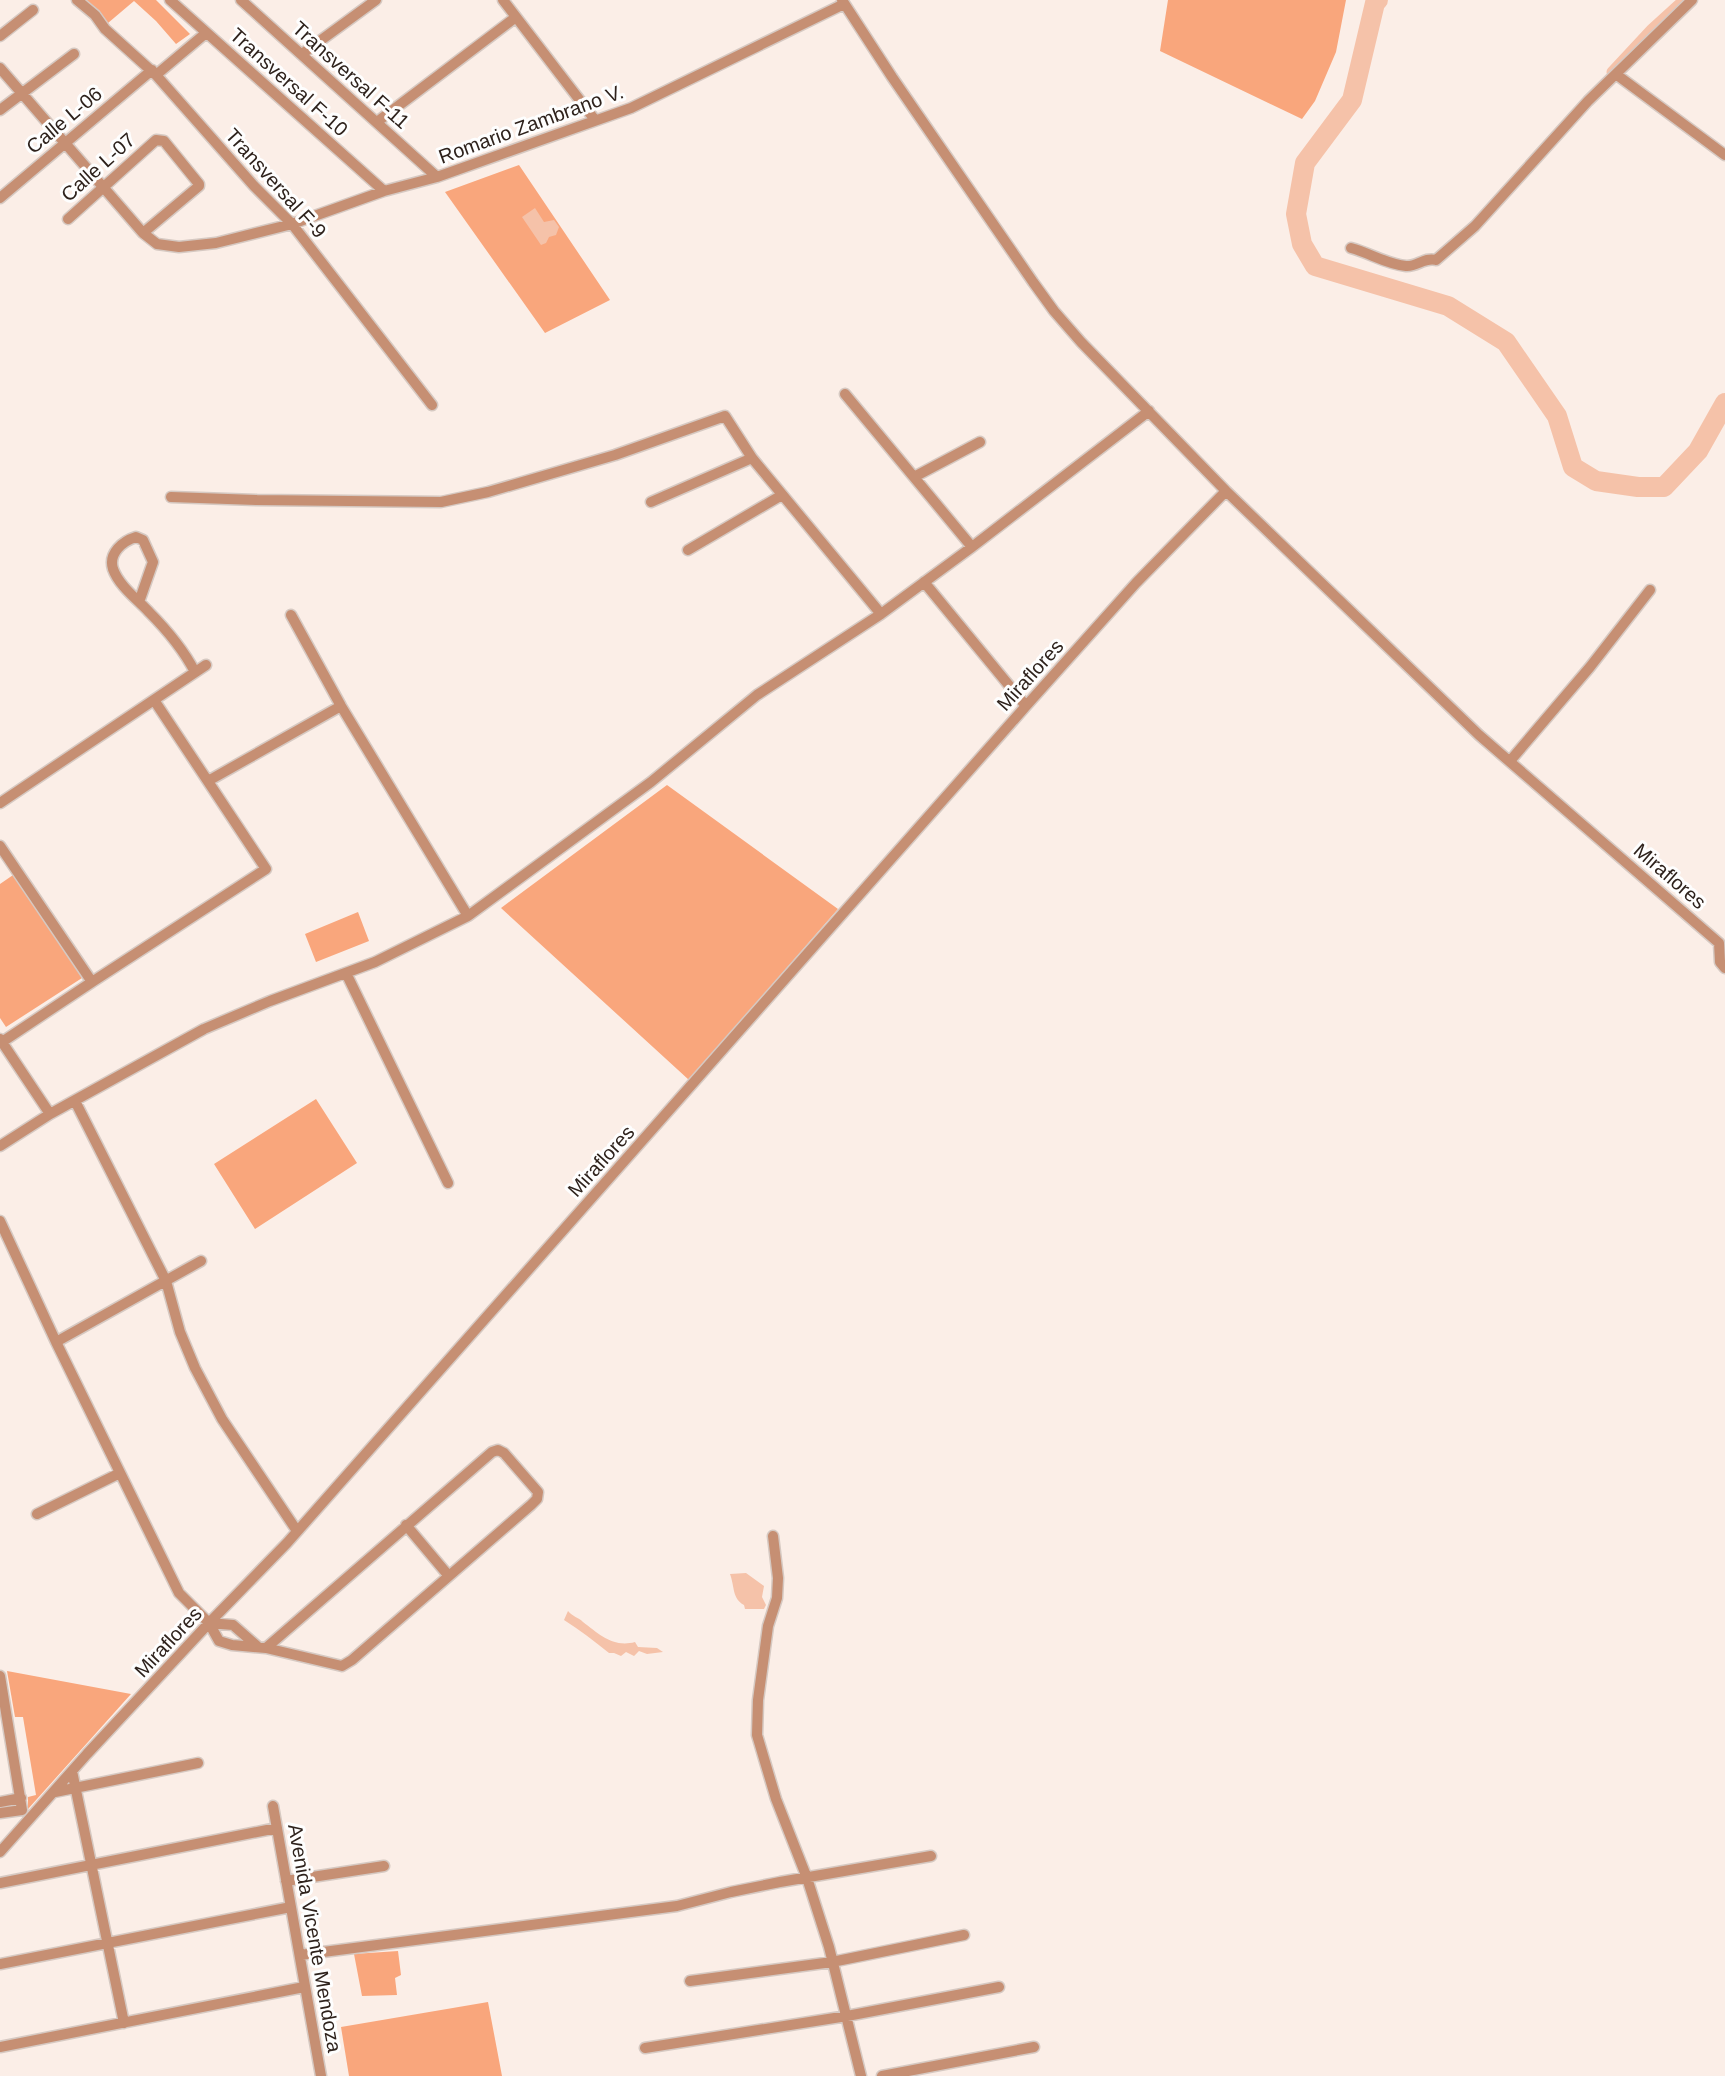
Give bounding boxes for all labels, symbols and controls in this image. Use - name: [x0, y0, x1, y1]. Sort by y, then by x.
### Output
- street label: Transversal F-11: [288, 17, 414, 133]
- street label: Transversal F-10: [226, 23, 352, 141]
- street label: Romario Zambrano V.: [436, 80, 626, 168]
- street label: Calle L-06: [22, 82, 106, 158]
- street label: Transversal F-9: [221, 124, 331, 242]
- street label: Calle L-07: [57, 128, 139, 206]
- street label: Miraflores: [992, 635, 1068, 715]
- street label: Miraflores: [1630, 839, 1710, 913]
- street label: Miraflores: [563, 1121, 639, 1201]
- street label: Miraflores: [130, 1602, 206, 1682]
- street label: Avenida Vicente Mendoza: [284, 1822, 346, 2055]

